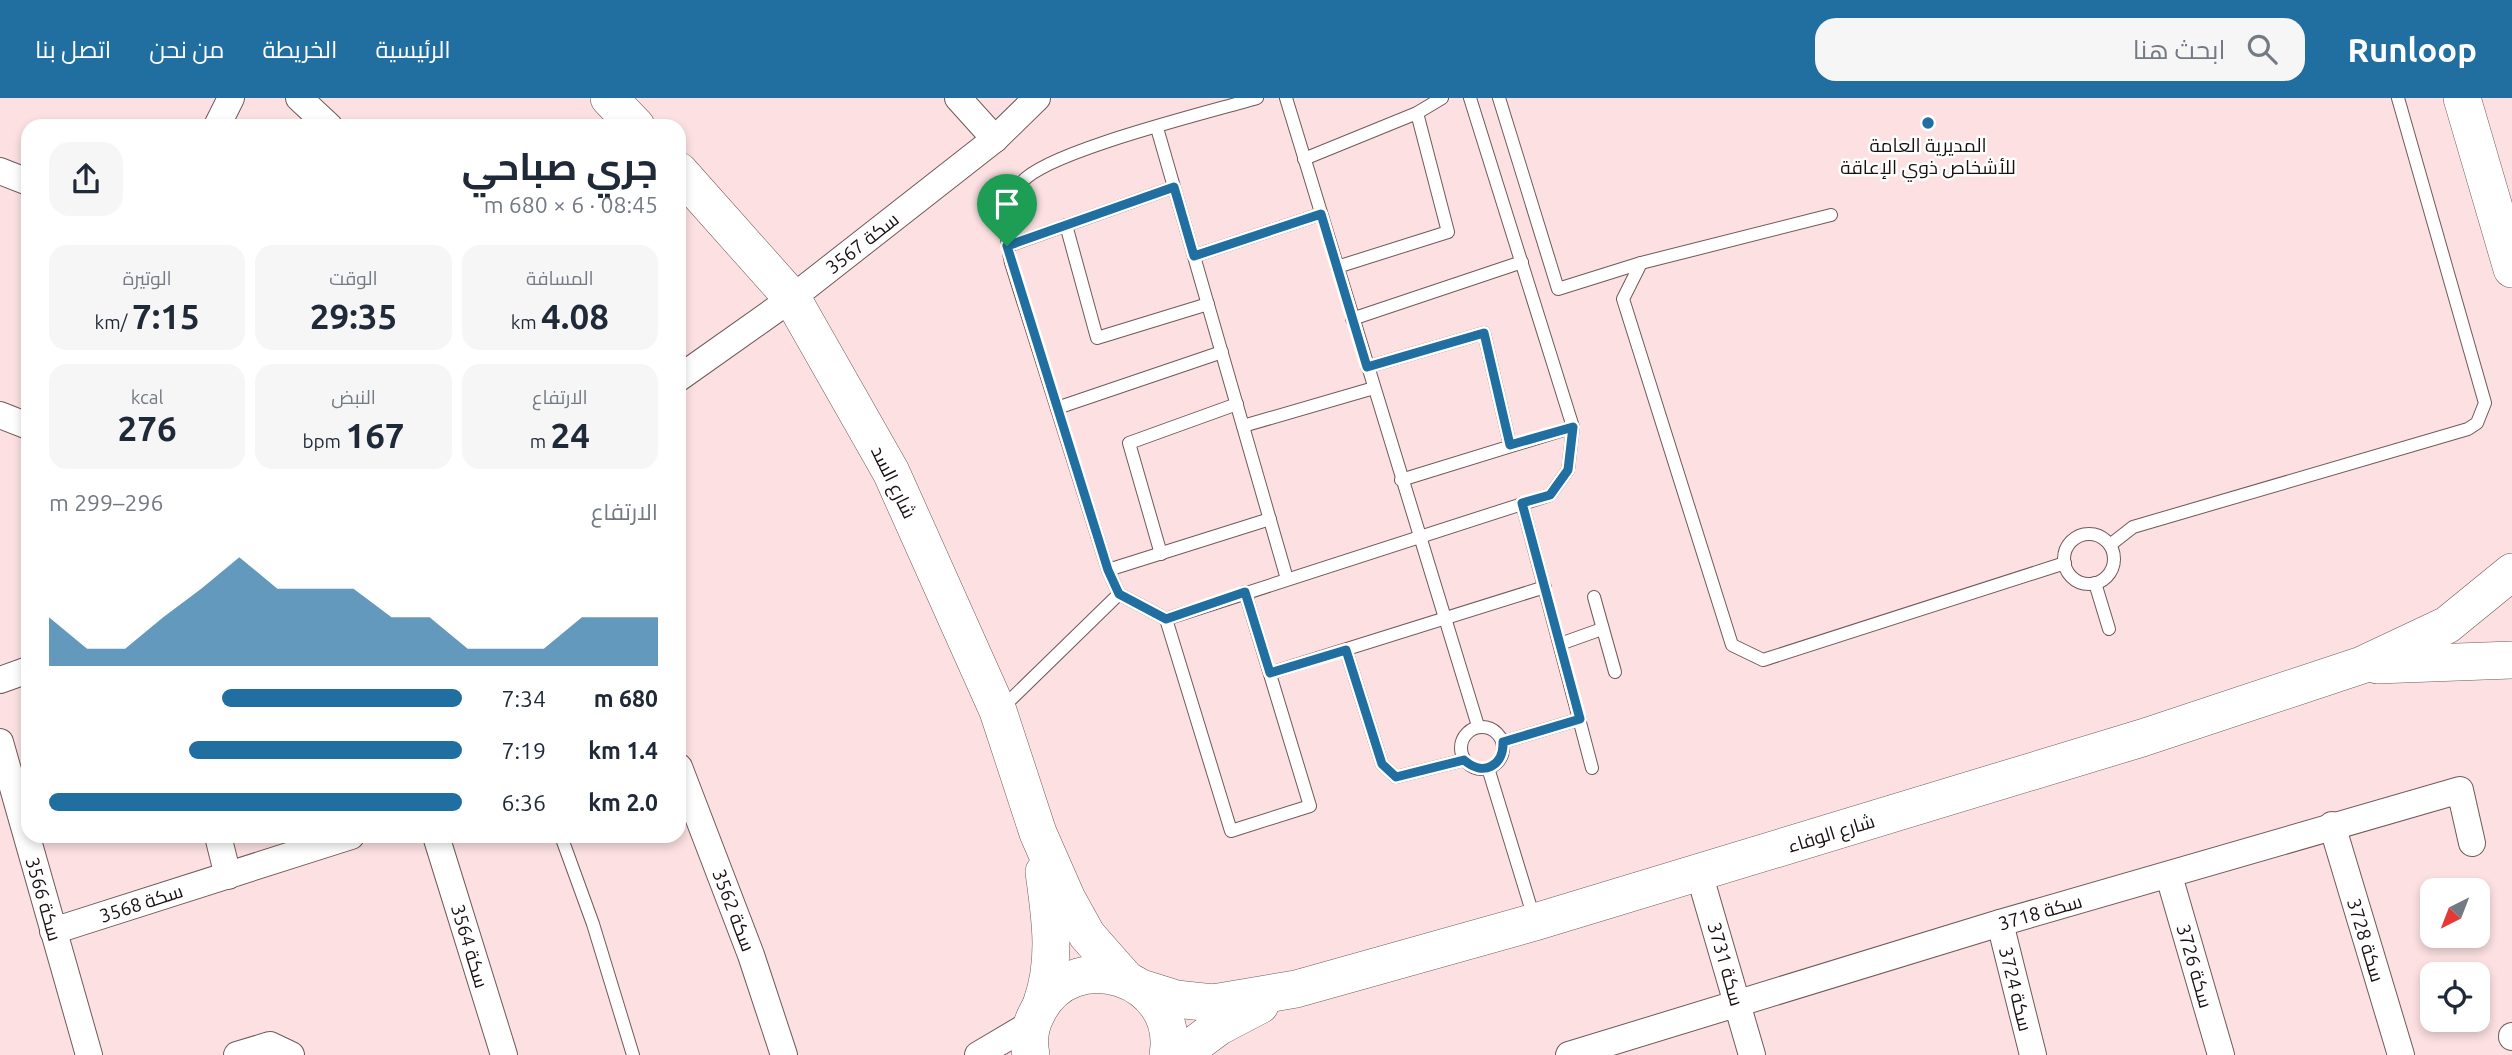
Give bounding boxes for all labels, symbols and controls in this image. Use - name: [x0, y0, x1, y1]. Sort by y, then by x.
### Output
- search box: [1815, 18, 2305, 81]
- icon: search: [2243, 30, 2281, 68]
- text: Runloop: [2347, 31, 2477, 68]
- text: ابحث هنا: [2133, 35, 2225, 64]
- text: اتصل بنا: [35, 36, 111, 63]
- text: من نحن: [149, 36, 225, 63]
- text: الخريطة: [263, 36, 337, 63]
- text: الرئيسية: [375, 36, 451, 63]
- marker: المديرية العامة للأشخاص ذوي الإعاقة: [1920, 115, 1936, 131]
- place label: المديرية العامة للأشخاص ذوي الإعاقة: [1840, 134, 2016, 182]
- button: share: [49, 142, 123, 216]
- text: جري صباحي: [462, 145, 658, 187]
- pin: [977, 174, 1037, 246]
- icon: arrive: [988, 185, 1026, 223]
- text: 08:45 · 6 × 680 m: [484, 192, 658, 217]
- street label: سكة 3567: [821, 208, 903, 278]
- text: الوتيرة: [123, 267, 172, 289]
- text: الوقت: [329, 267, 378, 289]
- text: المسافة: [526, 267, 594, 289]
- text: 7:15: [132, 296, 200, 336]
- text: 29:35: [310, 296, 397, 336]
- text: 4.08: [541, 296, 609, 336]
- text: /km: [95, 311, 132, 333]
- text: km: [511, 311, 541, 333]
- text: kcal: [131, 386, 164, 408]
- text: النبض: [331, 386, 376, 408]
- text: الارتفاع: [532, 386, 588, 408]
- text: 276: [118, 408, 177, 448]
- text: 167: [345, 415, 405, 455]
- text: 24: [550, 415, 590, 455]
- text: bpm: [302, 430, 345, 452]
- text: m: [530, 430, 550, 452]
- street label: شارع السد: [864, 442, 921, 523]
- text: 296–299 m: [49, 490, 163, 515]
- text: الارتفاع: [591, 499, 658, 524]
- text: 7:34: [501, 686, 546, 711]
- text: 680 m: [594, 686, 658, 711]
- text: 7:19: [501, 738, 546, 763]
- text: 1.4 km: [588, 738, 658, 763]
- text: 6:36: [501, 790, 546, 815]
- text: 2.0 km: [588, 790, 658, 815]
- street label: شارع الوفاء: [1785, 809, 1878, 860]
- street label: سكة 3566: [22, 854, 66, 944]
- street label: سكة 3562: [708, 866, 760, 954]
- north arrow: [2420, 878, 2490, 948]
- map controls: [2420, 878, 2490, 1032]
- street label: سكة 3568: [96, 879, 186, 927]
- street label: سكة 3718: [1995, 890, 2085, 934]
- street label: سكة 3728: [2343, 895, 2389, 985]
- street label: سكة 3564: [447, 901, 493, 991]
- street label: سكة 3731: [1704, 919, 1748, 1009]
- street label: سكة 3726: [2173, 921, 2217, 1011]
- street label: سكة 3724: [1995, 944, 2037, 1034]
- button: locate: [2420, 962, 2490, 1032]

